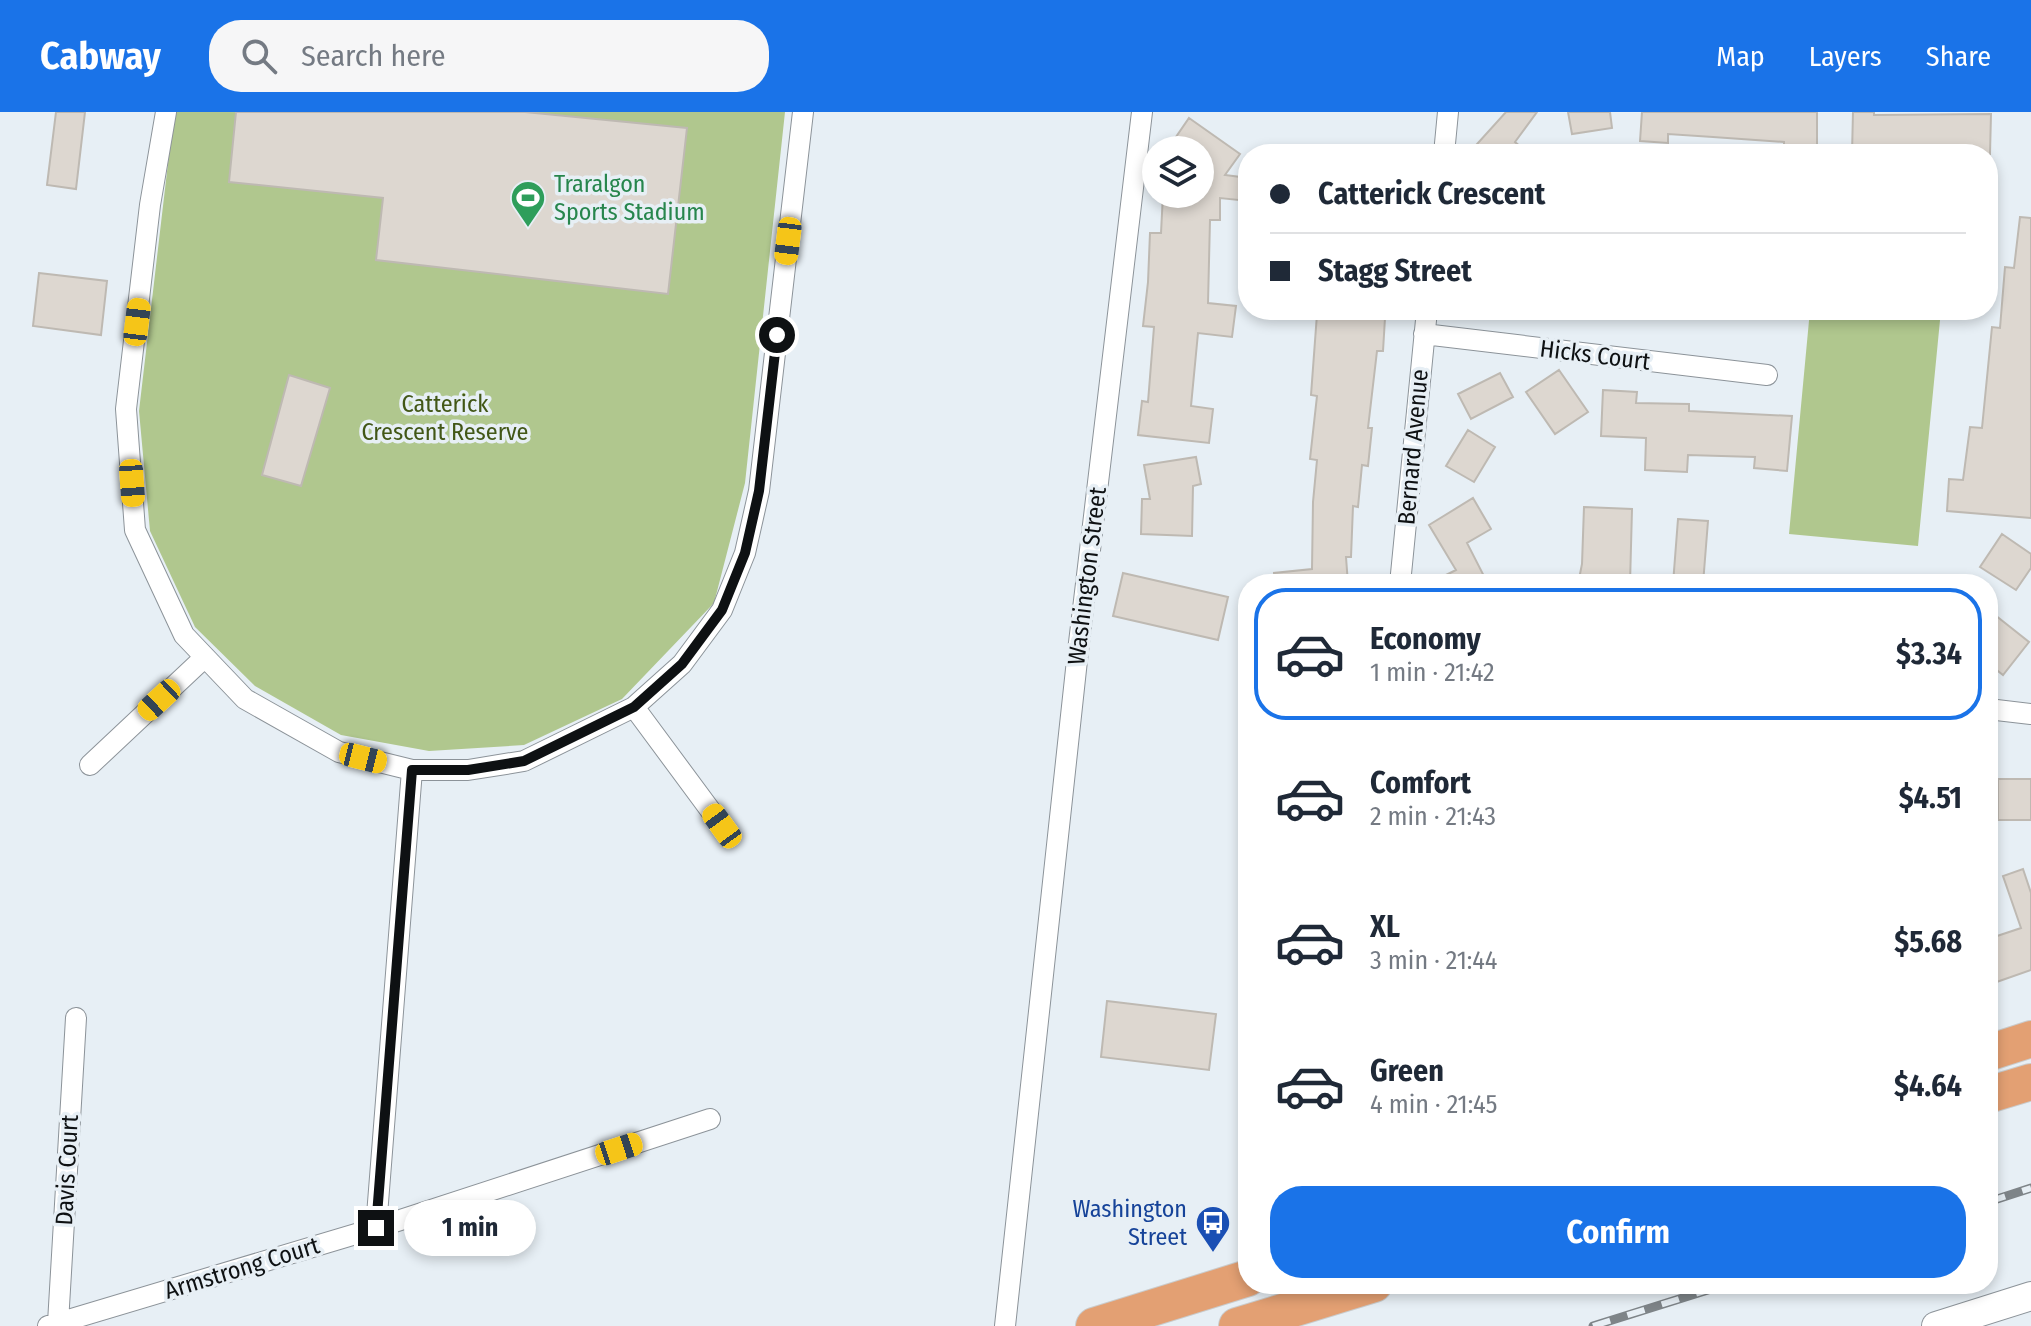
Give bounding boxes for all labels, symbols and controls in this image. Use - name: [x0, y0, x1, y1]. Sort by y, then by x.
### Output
- search box: [209, 20, 769, 92]
- text: Cabway: [40, 33, 161, 79]
- icon: search: [237, 34, 281, 78]
- text: Search here: [301, 38, 446, 74]
- text: Map: [1716, 40, 1765, 73]
- text: Layers: [1809, 40, 1882, 73]
- text: Share: [1926, 40, 1991, 73]
- map controls: [1142, 136, 1214, 208]
- button: layers: [1142, 136, 1214, 208]
- place label: Traralgon Sports Stadium: [554, 170, 705, 226]
- text: Catterick Crescent: [1318, 176, 1545, 212]
- sports icon: Traralgon Sports Stadium: [509, 179, 547, 229]
- car: [773, 216, 803, 266]
- text: Stagg Street: [1318, 253, 1472, 289]
- car: [122, 297, 152, 347]
- route start: [759, 317, 795, 353]
- street label: Hicks Court: [1538, 334, 1652, 376]
- street label: Bernard Avenue: [1392, 368, 1434, 526]
- park label: Catterick Crescent Reserve: [362, 390, 528, 446]
- car: [118, 458, 146, 508]
- street label: Washington Street: [1062, 485, 1112, 667]
- icon: car: [1274, 618, 1346, 690]
- text: Economy: [1370, 621, 1481, 657]
- text: $3.34: [1896, 636, 1962, 672]
- text: 1 min · 21:42: [1370, 657, 1494, 688]
- car: [133, 675, 185, 725]
- car: [337, 741, 389, 775]
- icon: car: [1274, 762, 1346, 834]
- text: Comfort: [1370, 765, 1471, 801]
- text: $4.51: [1899, 780, 1962, 816]
- car: [698, 800, 746, 852]
- text: 2 min · 21:43: [1370, 801, 1496, 832]
- icon: car: [1274, 906, 1346, 978]
- text: XL: [1370, 909, 1400, 945]
- text: $5.68: [1894, 924, 1962, 960]
- text: 3 min · 21:44: [1370, 945, 1497, 976]
- icon: car: [1274, 1050, 1346, 1122]
- text: Green: [1370, 1053, 1444, 1089]
- text: $4.64: [1894, 1068, 1962, 1104]
- text: 4 min · 21:45: [1370, 1089, 1497, 1120]
- street label: Davis Court: [50, 1114, 84, 1226]
- car: [592, 1130, 646, 1168]
- button: Confirm: [1270, 1186, 1966, 1278]
- place label: Washington Street: [1073, 1195, 1187, 1251]
- callout: 1 min: [404, 1200, 536, 1256]
- bus stop icon: Washington Street: [1194, 1204, 1232, 1254]
- route end: [358, 1210, 394, 1246]
- text: 1 min: [442, 1212, 498, 1243]
- street label: Armstrong Court: [161, 1231, 323, 1305]

